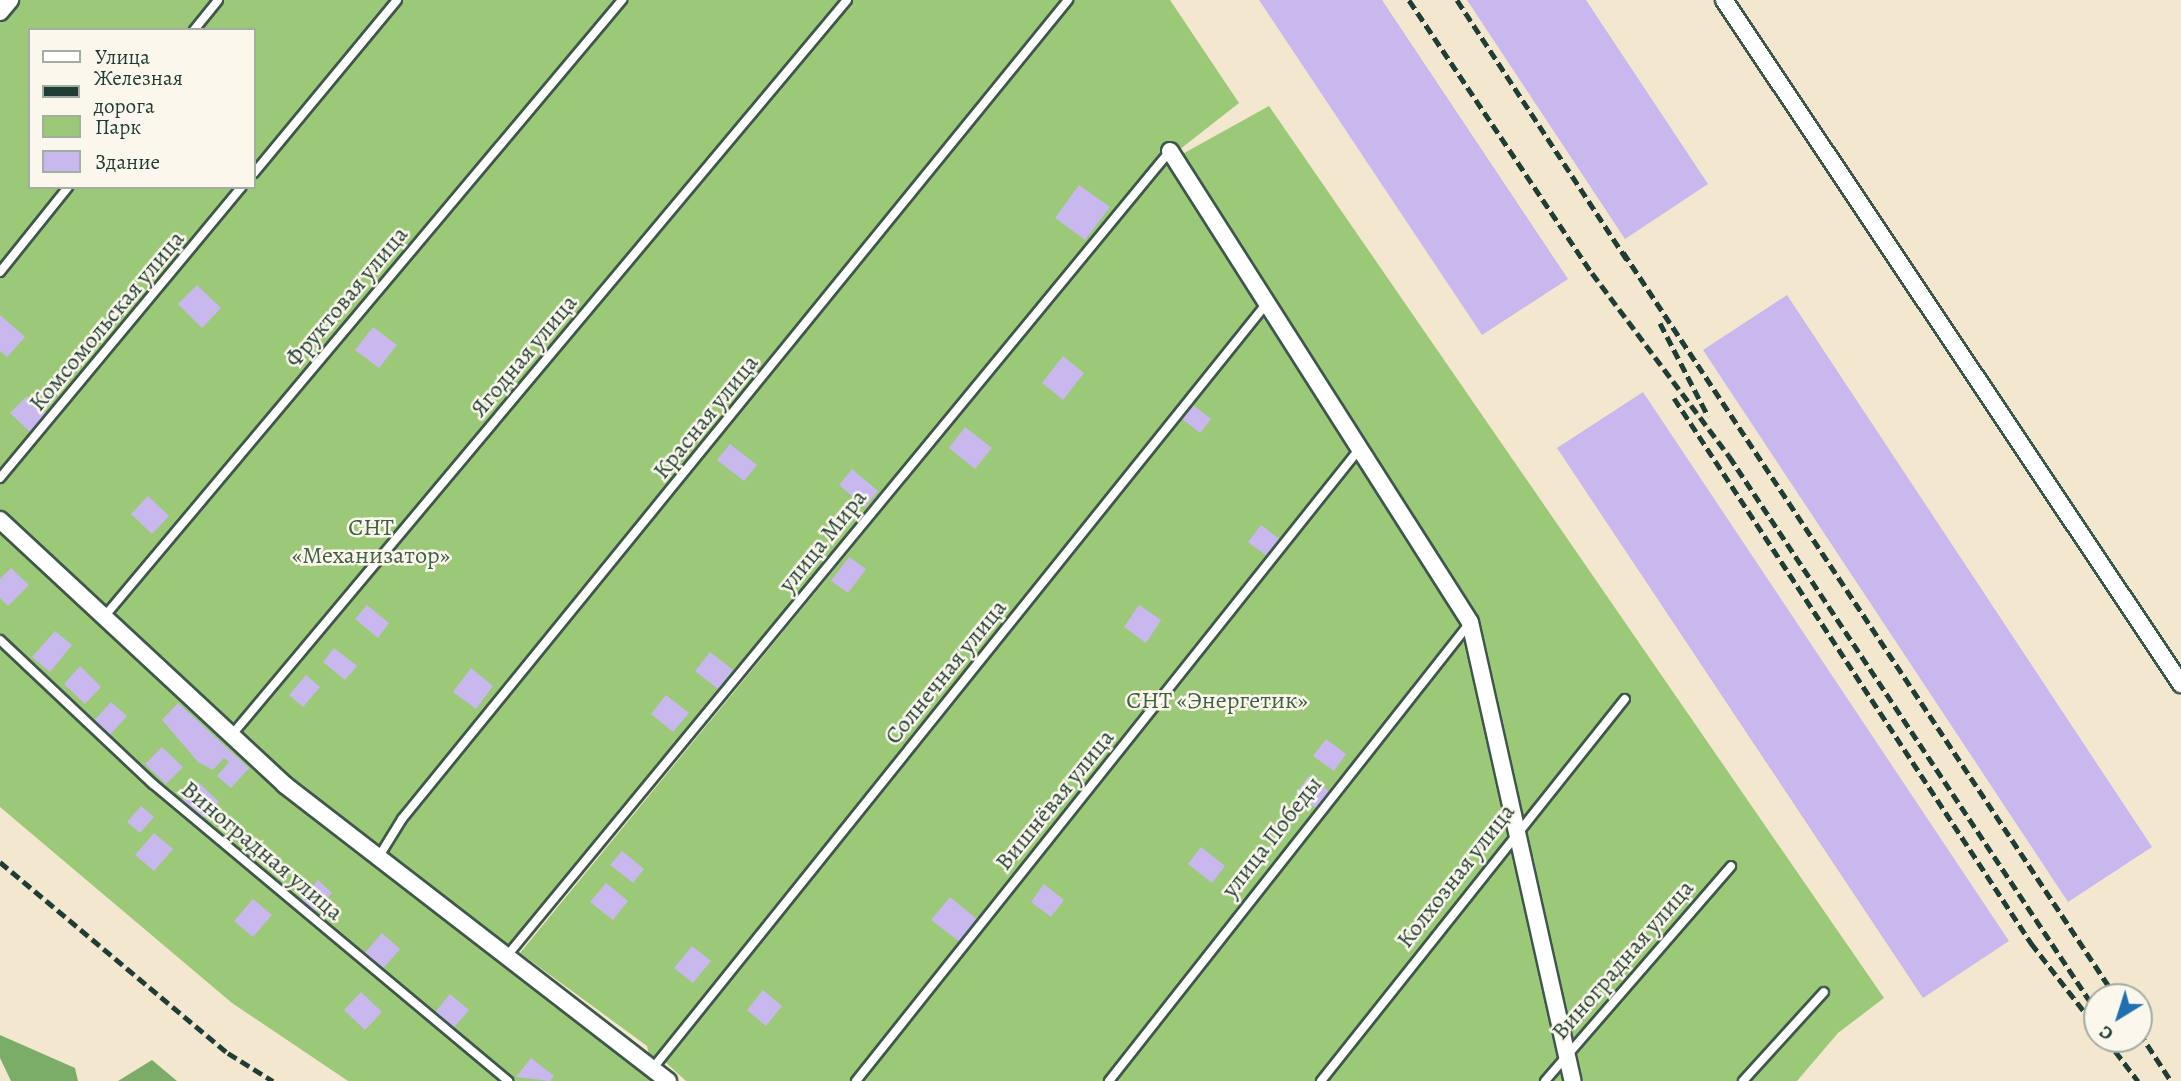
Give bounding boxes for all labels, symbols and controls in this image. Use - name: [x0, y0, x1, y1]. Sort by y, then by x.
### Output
- legend: [28, 28, 256, 189]
- text: Улица: [95, 43, 150, 71]
- text: Железная дорога: [94, 64, 183, 120]
- text: Парк: [95, 113, 141, 141]
- text: Здание: [95, 148, 160, 176]
- street label: Фруктовая улица: [280, 221, 414, 373]
- street label: Комсомольская улица: [23, 225, 191, 417]
- street label: Ягодная улица: [464, 289, 584, 423]
- street label: Красная улица: [647, 349, 765, 485]
- street label: улица Мира: [773, 484, 873, 598]
- park label: СНТ «Механизатор»: [292, 514, 450, 570]
- street label: Солнечная улица: [879, 594, 1013, 750]
- park label: СНТ «Энергетик»: [1126, 687, 1308, 715]
- street label: Вишнёвая улица: [989, 724, 1121, 876]
- street label: улица Победы: [1216, 771, 1328, 903]
- street label: Виноградная улица: [175, 775, 349, 927]
- street label: Колхозная улица: [1391, 798, 1521, 954]
- street label: Виноградная улица: [1546, 874, 1700, 1046]
- north arrow: [2083, 983, 2153, 1053]
- text: С: [2094, 1019, 2119, 1047]

